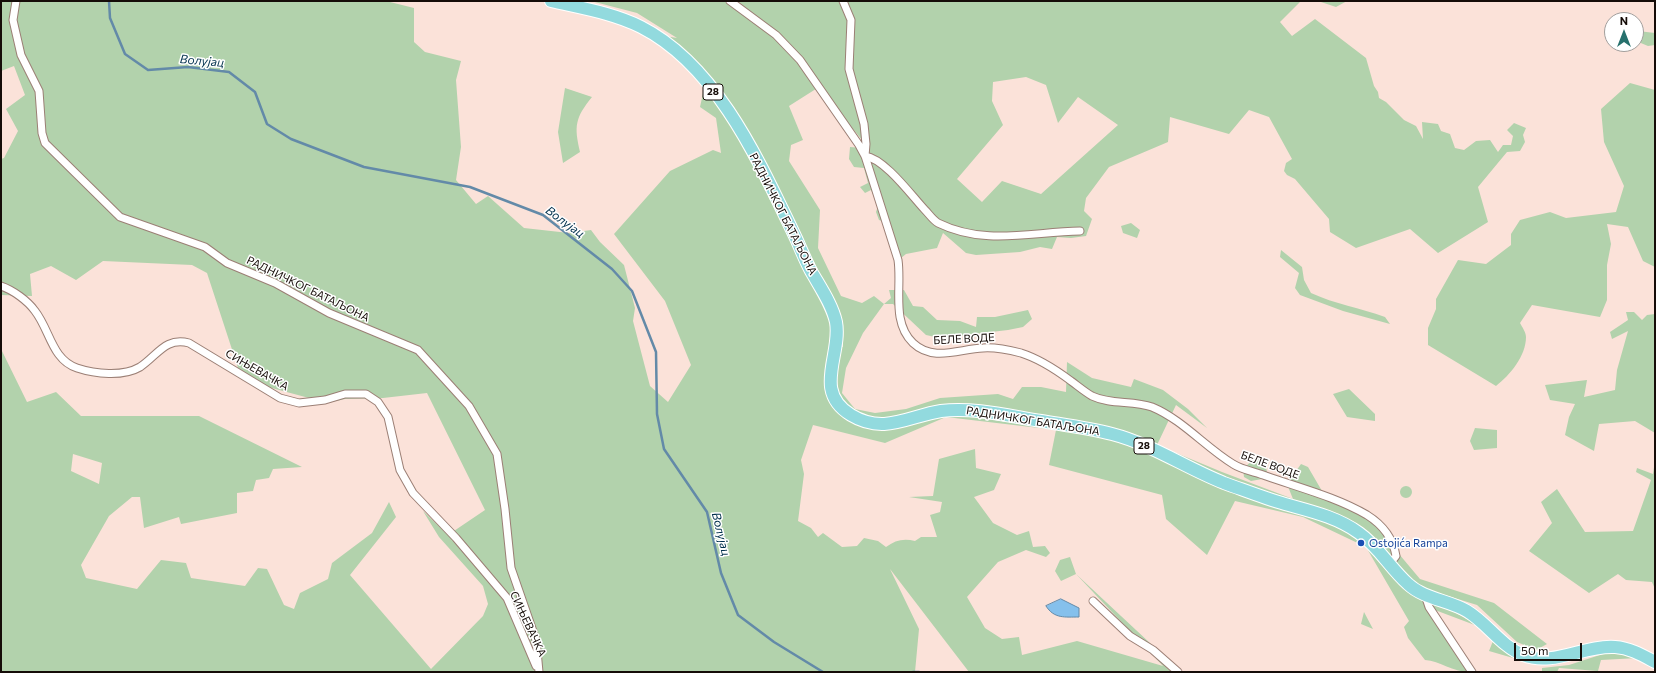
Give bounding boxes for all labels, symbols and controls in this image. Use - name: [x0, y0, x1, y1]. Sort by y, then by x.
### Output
- north arrow: [1604, 12, 1644, 52]
- text: N: [1620, 14, 1628, 27]
- water label: Волујац: [179, 52, 225, 70]
- road number: 28: [703, 84, 723, 100]
- street label: РАДНИЧКОГ БАТАЉОНА: [747, 151, 819, 277]
- water label: Волујац: [543, 203, 587, 241]
- street label: РАДНИЧКОГ БАТАЉОНА: [245, 254, 371, 324]
- street label: БЕЛЕ ВОДЕ: [933, 331, 995, 347]
- street label: СИЊЕВАЧКА: [223, 347, 291, 393]
- street label: РАДНИЧКОГ БАТАЉОНА: [965, 404, 1101, 438]
- road number: 28: [1134, 438, 1154, 454]
- street label: БЕЛЕ ВОДЕ: [1239, 448, 1301, 482]
- water label: Волујац: [709, 511, 733, 557]
- place label: Ostojića Rampa: [1369, 536, 1448, 550]
- marker: Ostojića Rampa: [1356, 538, 1366, 548]
- street label: СИЊЕВАЧКА: [507, 589, 549, 659]
- scale bar: [1516, 635, 1584, 661]
- text: 50 m: [1521, 643, 1549, 657]

